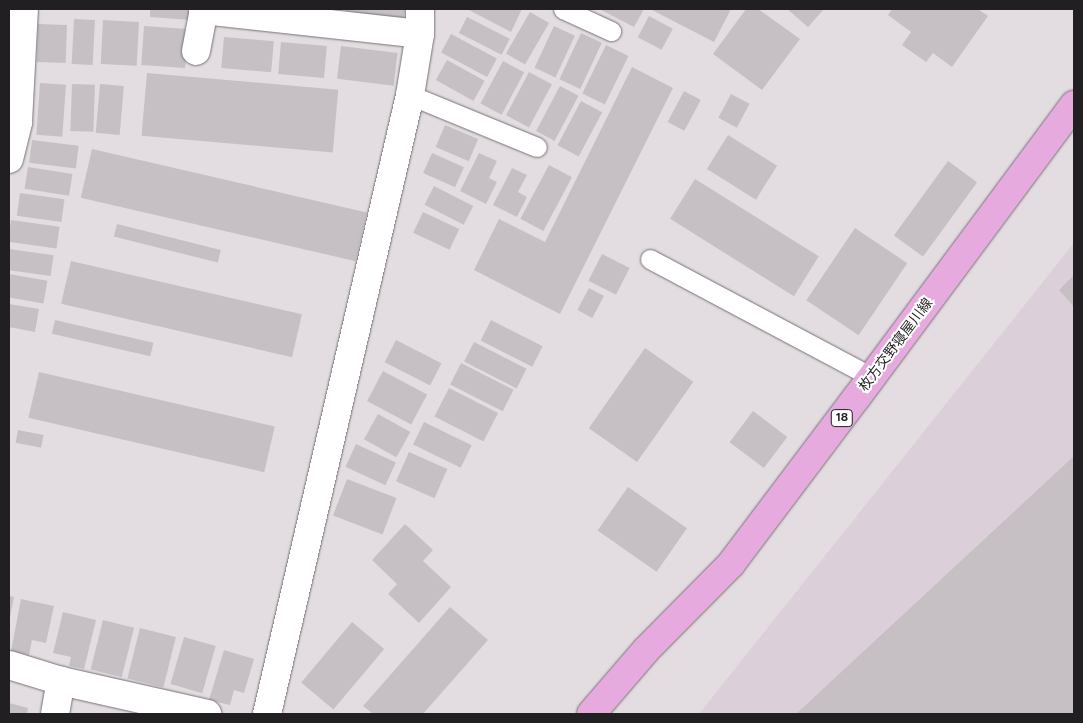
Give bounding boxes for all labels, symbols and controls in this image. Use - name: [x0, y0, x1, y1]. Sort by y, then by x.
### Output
- street label: 枚方交野寝屋川線: [856, 295, 936, 395]
- road number: 18: [831, 408, 853, 428]

